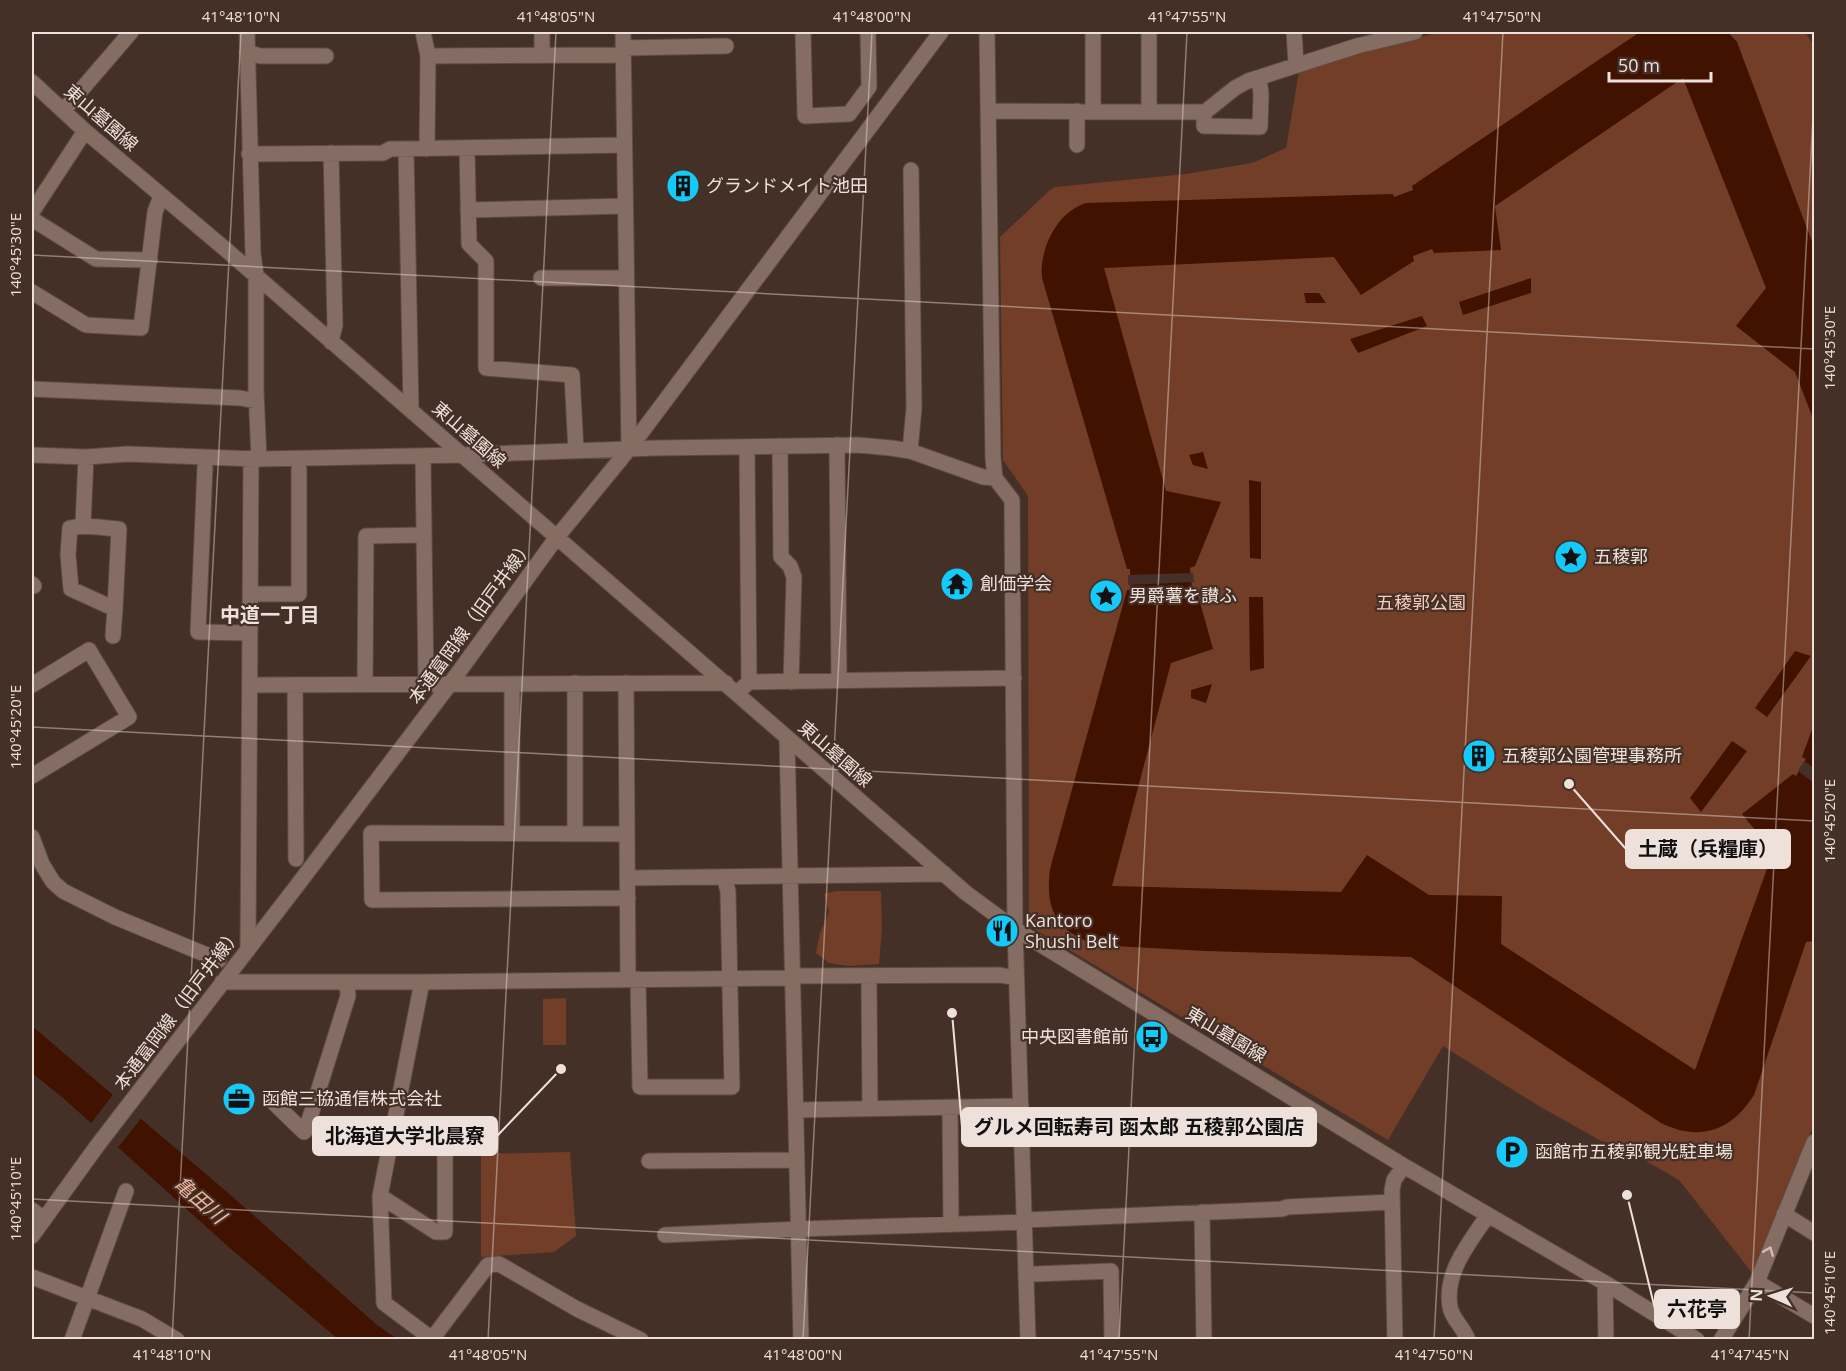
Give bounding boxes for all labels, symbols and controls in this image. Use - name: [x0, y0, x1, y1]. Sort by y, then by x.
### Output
- text: 41°48'10"N: [202, 6, 280, 26]
- text: 41°48'05"N: [517, 6, 595, 26]
- text: 41°48'00"N: [833, 6, 911, 26]
- text: 41°47'55"N: [1148, 6, 1226, 26]
- text: 41°47'50"N: [1463, 6, 1541, 26]
- scale bar: [1609, 45, 1711, 83]
- text: 50 m: [1618, 53, 1660, 77]
- street label: 東山墓園線: [60, 79, 143, 156]
- building icon: グランドメイト池田: [665, 168, 701, 204]
- place label: グランドメイト池田: [706, 173, 868, 197]
- text: 140°45'30"E: [5, 213, 25, 297]
- text: 140°45'30"E: [1819, 306, 1839, 390]
- street label: 東山墓園線: [428, 396, 511, 473]
- street label: 本通富岡線（旧戸井線）: [402, 534, 538, 709]
- place icon: 五稜郭: [1553, 539, 1589, 575]
- place label: 五稜郭: [1594, 544, 1648, 568]
- temple icon: 創価学会: [939, 566, 975, 602]
- place label: 創価学会: [980, 571, 1052, 595]
- place icon: 男爵薯を讃ふ: [1088, 578, 1124, 614]
- place label: 男爵薯を讃ふ: [1129, 583, 1237, 607]
- park label: 五稜郭公園: [1376, 590, 1466, 614]
- district label: 中道一丁目: [220, 601, 320, 628]
- text: 140°45'20"E: [5, 685, 25, 769]
- street label: 東山墓園線: [794, 715, 877, 792]
- building icon: 五稜郭公園管理事務所: [1461, 738, 1497, 774]
- place label: 五稜郭公園管理事務所: [1502, 743, 1682, 767]
- text: 140°45'20"E: [1819, 779, 1839, 863]
- callout: 土蔵（兵糧庫）: [1626, 830, 1790, 868]
- text: 土蔵（兵糧庫）: [1638, 835, 1778, 862]
- place label: Kantoro Shushi Belt: [1025, 908, 1118, 953]
- restaurant icon: Kantoro Shushi Belt: [984, 913, 1020, 949]
- street label: 本通富岡線（旧戸井線）: [108, 922, 246, 1095]
- street label: 東山墓園線: [1182, 1001, 1271, 1068]
- bus stop icon: 中央図書館前: [1134, 1019, 1170, 1055]
- place label: 中央図書館前: [1021, 1024, 1129, 1048]
- office icon: 函館三協通信株式会社: [221, 1081, 257, 1117]
- place label: 函館三協通信株式会社: [262, 1086, 442, 1110]
- callout: グルメ回転寿司 函太郎 五稜郭公園店: [962, 1108, 1316, 1146]
- text: グルメ回転寿司 函太郎 五稜郭公園店: [974, 1113, 1304, 1140]
- callout: 北海道大学北晨寮: [313, 1117, 497, 1155]
- text: 北海道大学北晨寮: [325, 1122, 485, 1149]
- parking icon: 函館市五稜郭観光駐車場: [1494, 1134, 1530, 1170]
- place label: 函館市五稜郭観光駐車場: [1535, 1139, 1733, 1163]
- text: 140°45'10"E: [5, 1157, 25, 1241]
- water label: 亀田川: [169, 1170, 233, 1231]
- one-way arrow: [1762, 1247, 1774, 1258]
- text: 140°45'10"E: [1819, 1251, 1839, 1335]
- north arrow: [1741, 1266, 1801, 1326]
- text: N: [1745, 1288, 1767, 1302]
- callout: 六花亭: [1655, 1290, 1739, 1328]
- text: 六花亭: [1667, 1295, 1727, 1322]
- text: 41°48'10"N: [133, 1344, 211, 1364]
- text: 41°48'05"N: [449, 1344, 527, 1364]
- text: 41°48'00"N: [764, 1344, 842, 1364]
- text: 41°47'55"N: [1080, 1344, 1158, 1364]
- text: 41°47'50"N: [1395, 1344, 1473, 1364]
- text: 41°47'45"N: [1711, 1344, 1789, 1364]

